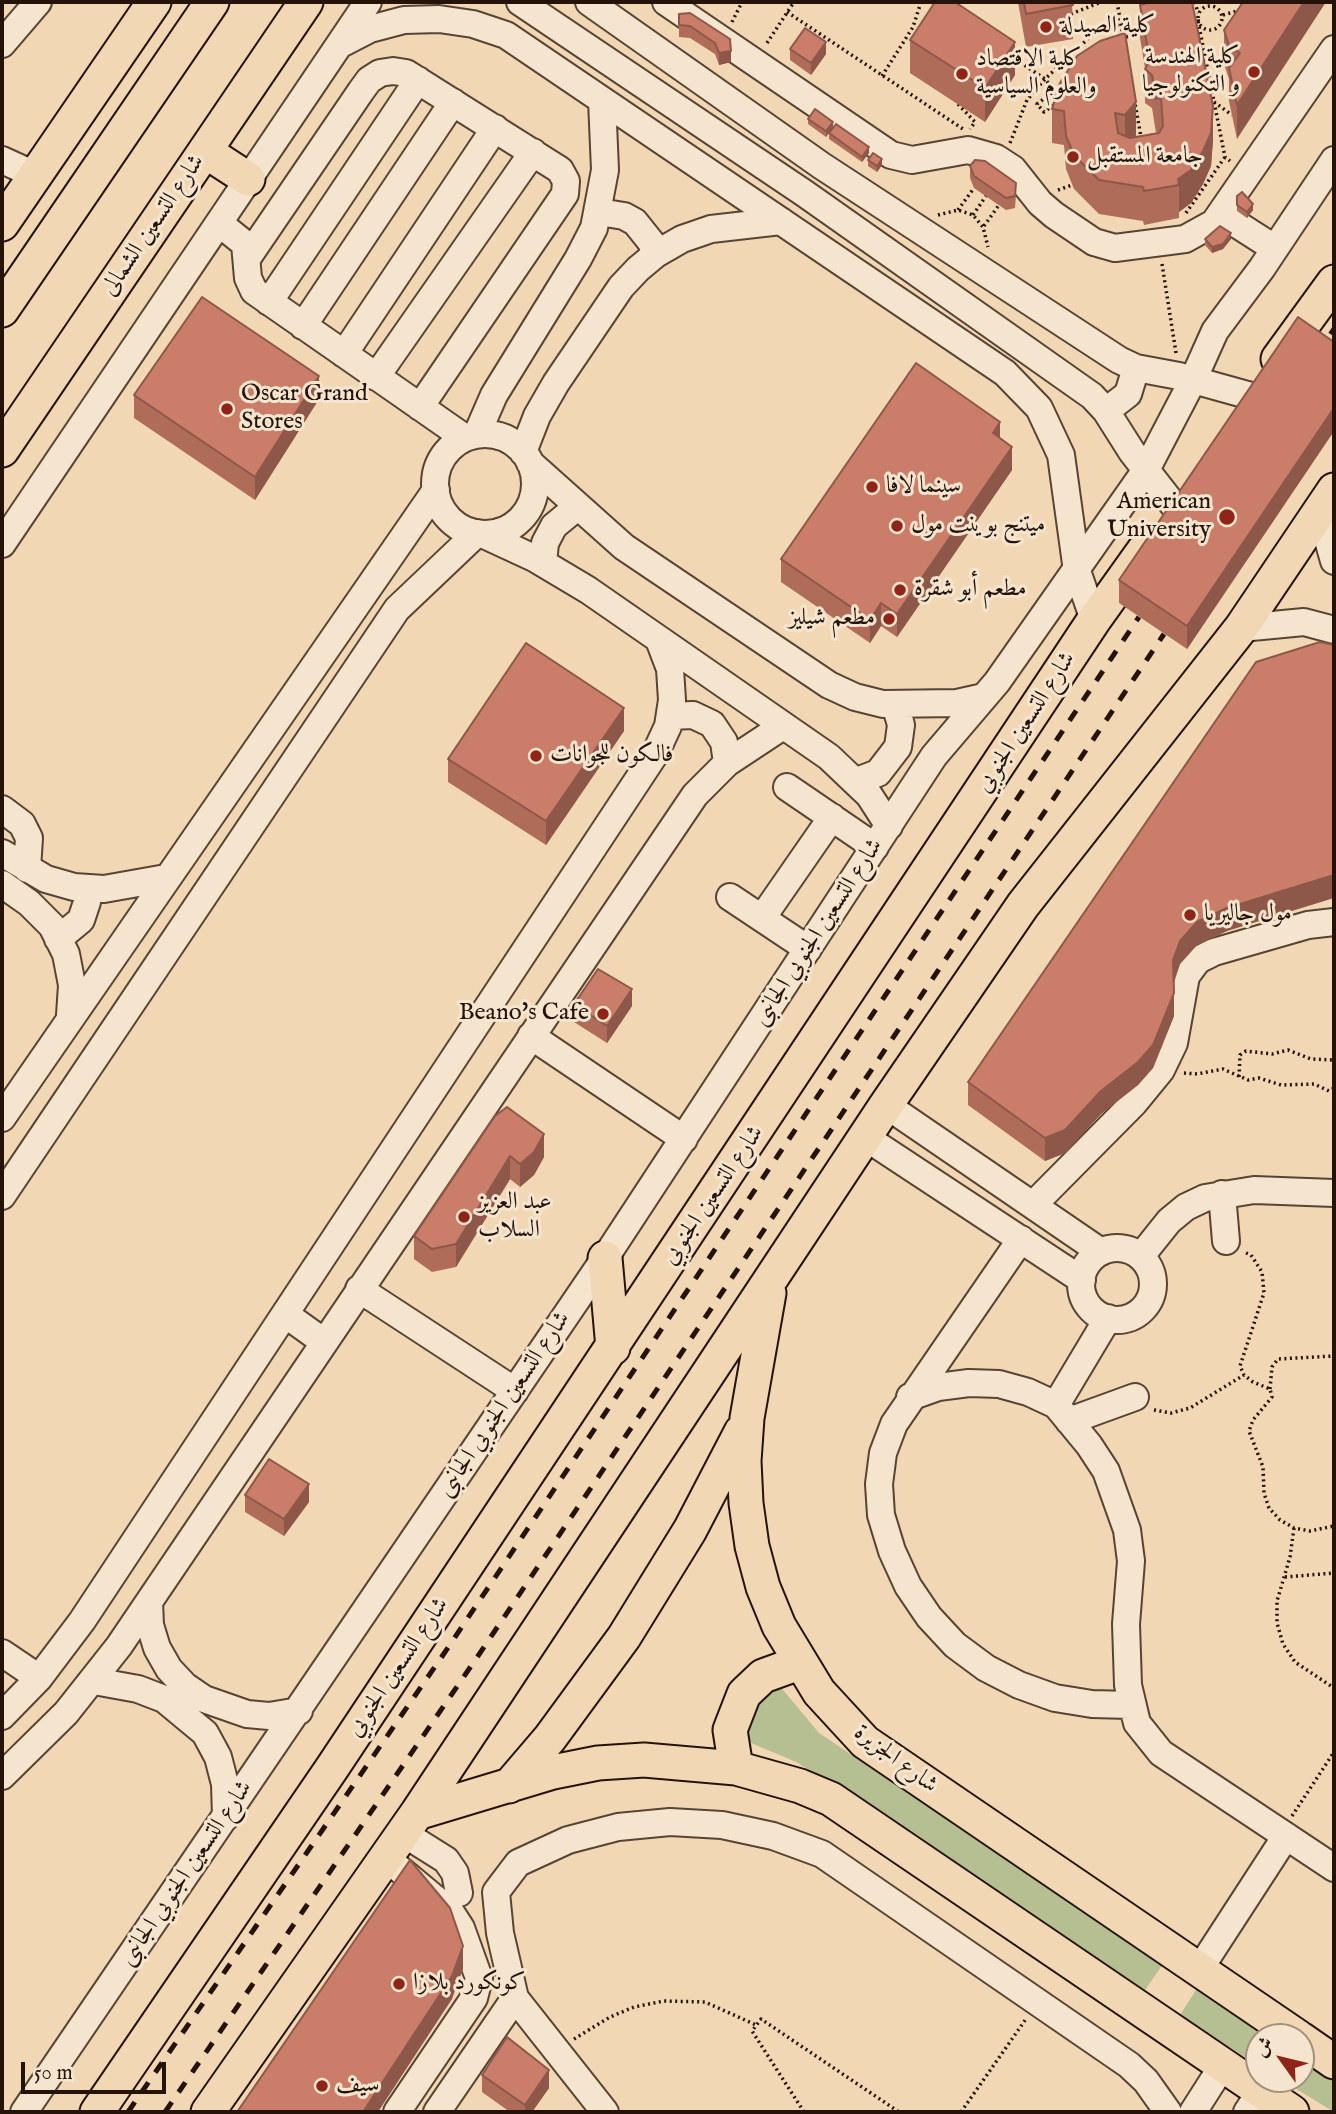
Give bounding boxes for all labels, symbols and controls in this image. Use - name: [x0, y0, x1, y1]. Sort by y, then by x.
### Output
- place label: كلية الصيدلة: [1060, 13, 1156, 41]
- marker: كلية الصيدلة: [1038, 19, 1054, 35]
- place label: كلية الهندسة و التكنولوجيا: [1142, 44, 1240, 100]
- place label: كلية الاقتصاد والعلوم السياسية: [976, 46, 1097, 102]
- marker: كلية الهندسة و التكنولوجيا: [1246, 64, 1262, 80]
- marker: كلية الاقتصاد والعلوم السياسية: [954, 66, 970, 82]
- place label: جامعة المستقبل: [1087, 143, 1203, 171]
- marker: جامعة المستقبل: [1065, 149, 1081, 165]
- street label: شارع التسعين الشمالى: [96, 150, 212, 302]
- place label: Oscar Grand Stores: [241, 381, 368, 437]
- marker: Oscar Grand Stores: [219, 401, 235, 417]
- place label: سينما لافا: [886, 473, 961, 501]
- marker: سينما لافا: [864, 479, 880, 495]
- place label: American University: [1107, 489, 1211, 545]
- marker: American University: [1217, 507, 1237, 527]
- place label: ميتنج بوينت مول: [911, 512, 1045, 540]
- marker: ميتنج بوينت مول: [889, 518, 905, 534]
- place label: مطعم أبو شقرة: [914, 576, 1027, 604]
- marker: مطعم أبو شقرة: [892, 582, 908, 598]
- place label: مطعم شيليز: [788, 605, 875, 633]
- marker: مطعم شيليز: [881, 611, 897, 627]
- street label: شارع التسعين الجنوبي: [971, 647, 1083, 799]
- place label: فالكون للجوانات: [550, 742, 673, 770]
- marker: فالكون للجوانات: [528, 748, 544, 764]
- street label: شارع التسعين الجنوبي الجانبى: [748, 834, 890, 1032]
- place label: مول جاليريا: [1204, 901, 1292, 929]
- marker: مول جاليريا: [1182, 907, 1198, 923]
- place label: Beano's Cafe: [459, 1000, 589, 1028]
- marker: Beano's Cafe: [595, 1006, 611, 1022]
- street label: شارع التسعين الجنوبي: [657, 1121, 771, 1271]
- place label: عبد العزيز السلاب: [478, 1189, 552, 1245]
- marker: عبد العزيز السلاب: [456, 1209, 472, 1225]
- street label: شارع التسعين الجنوبي الجانبى: [432, 1307, 578, 1503]
- street label: شارع التسعين الجنوبي: [342, 1593, 456, 1743]
- street label: شارع الجزيرة: [847, 1719, 943, 1801]
- street label: شارع التسعين الجنوبي الجانبى: [114, 1776, 260, 1972]
- place label: كونكورد بلازا: [413, 1970, 526, 1998]
- marker: كونكورد بلازا: [391, 1976, 407, 1992]
- north arrow: [1245, 2023, 1315, 2093]
- text: ش: [1249, 2033, 1279, 2062]
- scale bar: [24, 2048, 170, 2092]
- text: 50 m: [34, 2060, 73, 2087]
- place label: سيف: [336, 2072, 380, 2100]
- marker: سيف: [314, 2078, 330, 2094]

